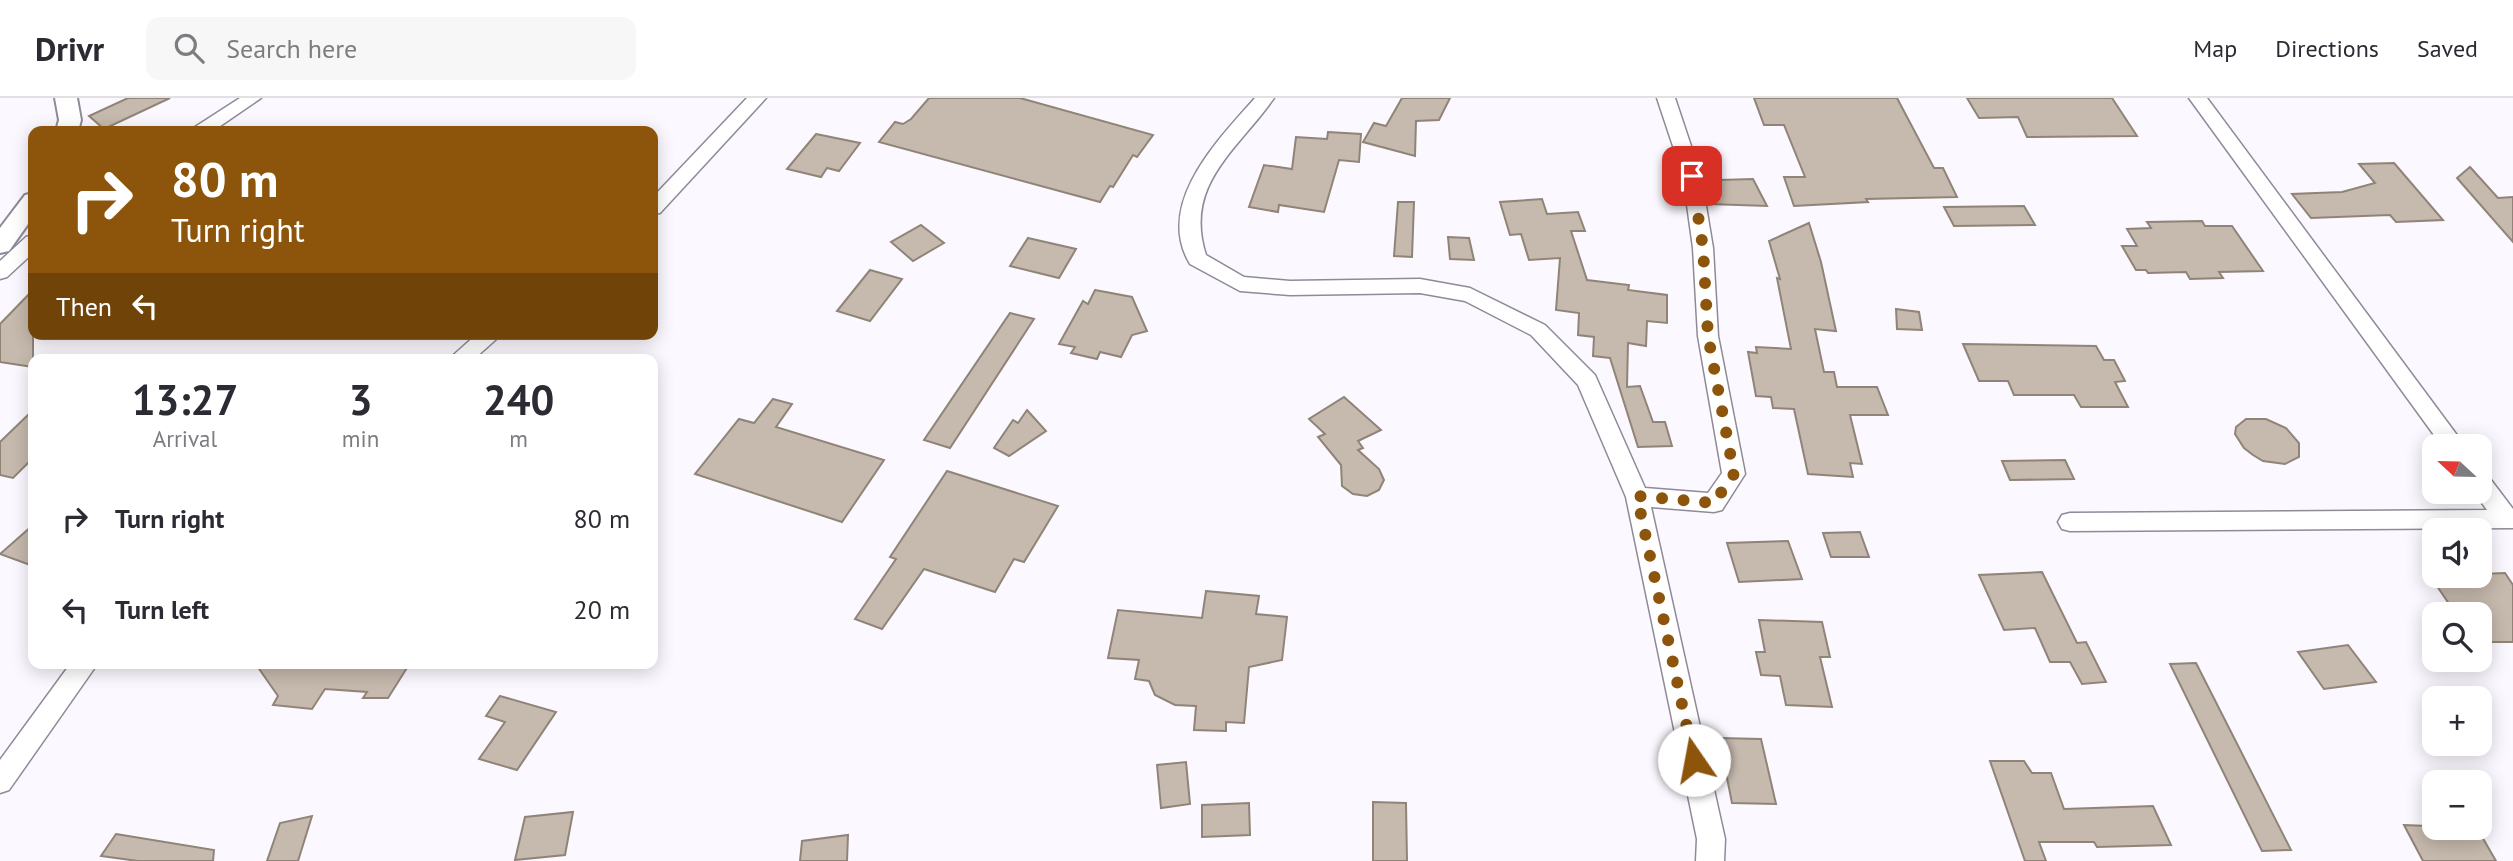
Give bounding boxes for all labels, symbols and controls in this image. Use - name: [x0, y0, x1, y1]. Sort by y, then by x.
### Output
- search box: [146, 17, 636, 80]
- text: Drivr: [35, 27, 104, 70]
- icon: search: [170, 29, 208, 67]
- text: Search here: [226, 32, 357, 65]
- text: Map: [2193, 33, 2237, 64]
- text: Directions: [2275, 33, 2379, 64]
- text: Saved: [2417, 33, 2478, 64]
- pin: [1662, 146, 1722, 206]
- text: 80 m: [171, 147, 278, 211]
- icon: right: [56, 154, 147, 245]
- icon: arrive: [1673, 157, 1711, 195]
- text: Turn right: [171, 209, 305, 251]
- icon: left: [126, 287, 164, 325]
- text: Then: [56, 290, 112, 323]
- text: 13:27: [132, 372, 238, 427]
- text: 3: [349, 372, 372, 427]
- text: 240: [483, 372, 554, 427]
- text: Arrival: [153, 424, 217, 453]
- text: min: [342, 424, 379, 453]
- text: m: [509, 424, 528, 453]
- north arrow: [2422, 434, 2492, 504]
- map controls: [2422, 434, 2492, 840]
- icon: right: [56, 500, 94, 538]
- text: Turn right: [115, 502, 224, 535]
- text: 80 m: [574, 502, 630, 535]
- button: sound: [2422, 518, 2492, 588]
- icon: left: [56, 591, 94, 629]
- text: Turn left: [115, 593, 209, 626]
- text: 20 m: [574, 593, 630, 626]
- button: search: [2422, 602, 2492, 672]
- button: +: [2422, 686, 2492, 756]
- position arrow: [1657, 723, 1731, 797]
- button: −: [2422, 770, 2492, 840]

